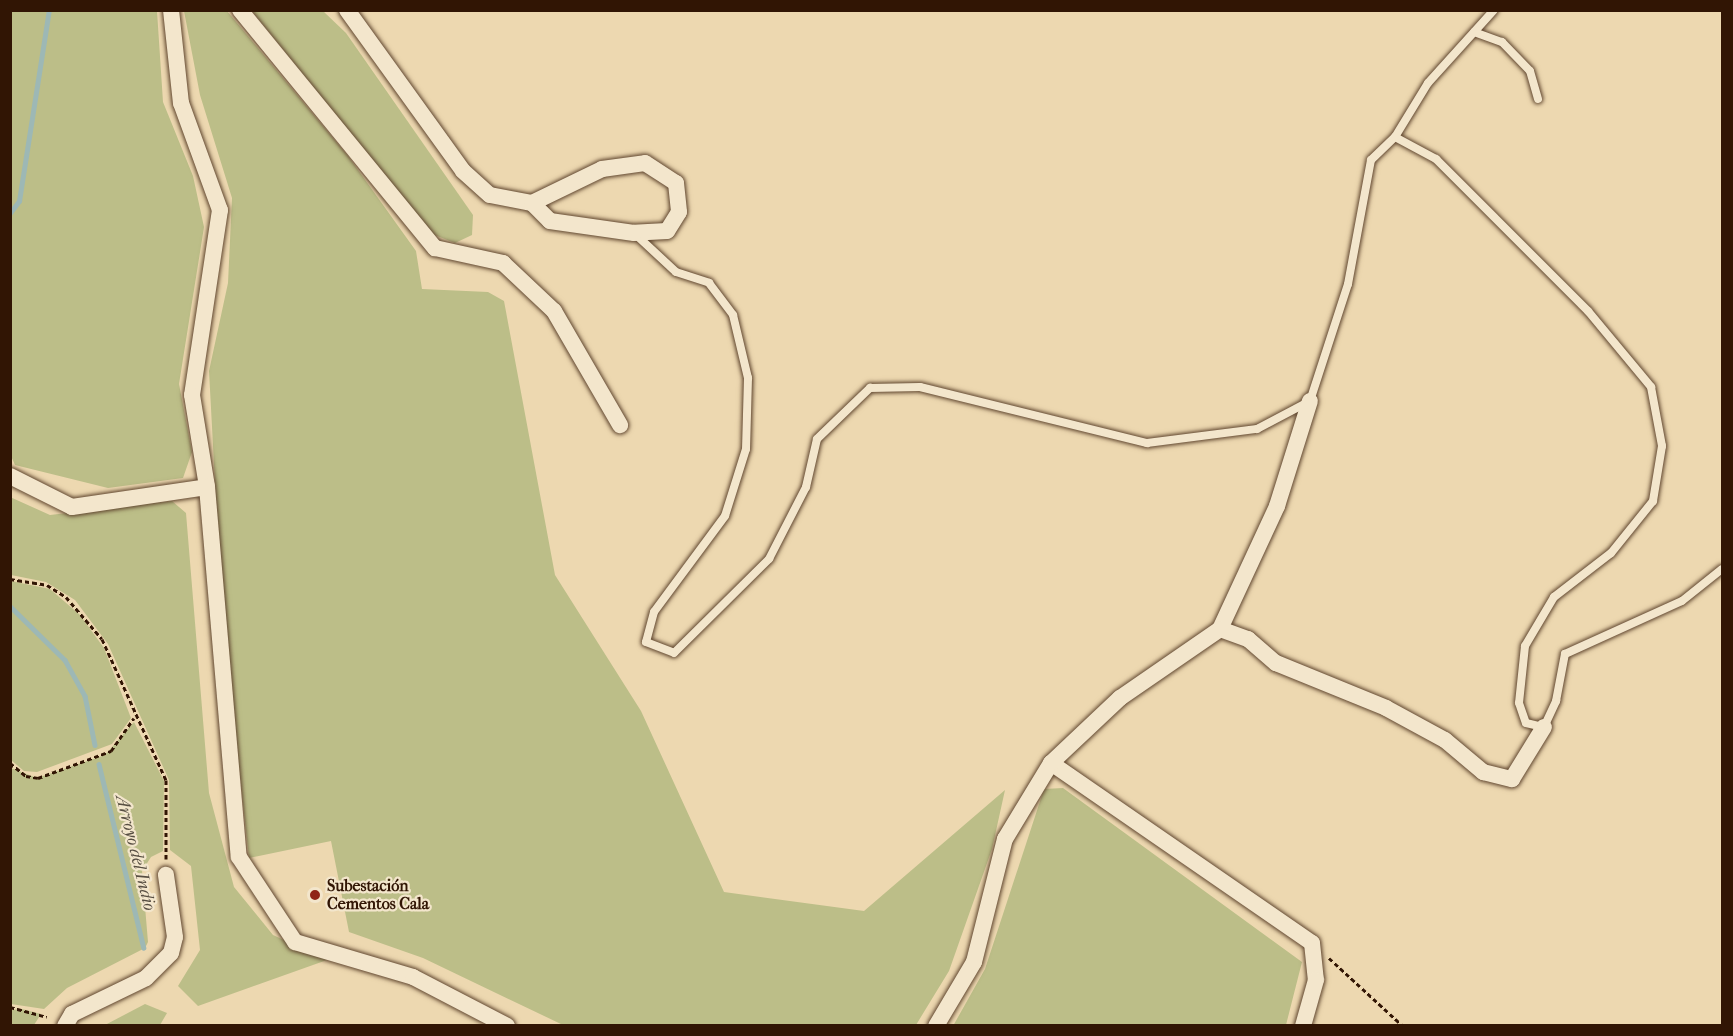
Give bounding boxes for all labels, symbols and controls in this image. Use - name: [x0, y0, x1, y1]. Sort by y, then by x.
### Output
- water label: Arroyo del Indio: [110, 793, 160, 913]
- place label: Subestación Cementos Cala: [327, 876, 429, 914]
- marker: Subestación Cementos Cala: [308, 888, 322, 902]

